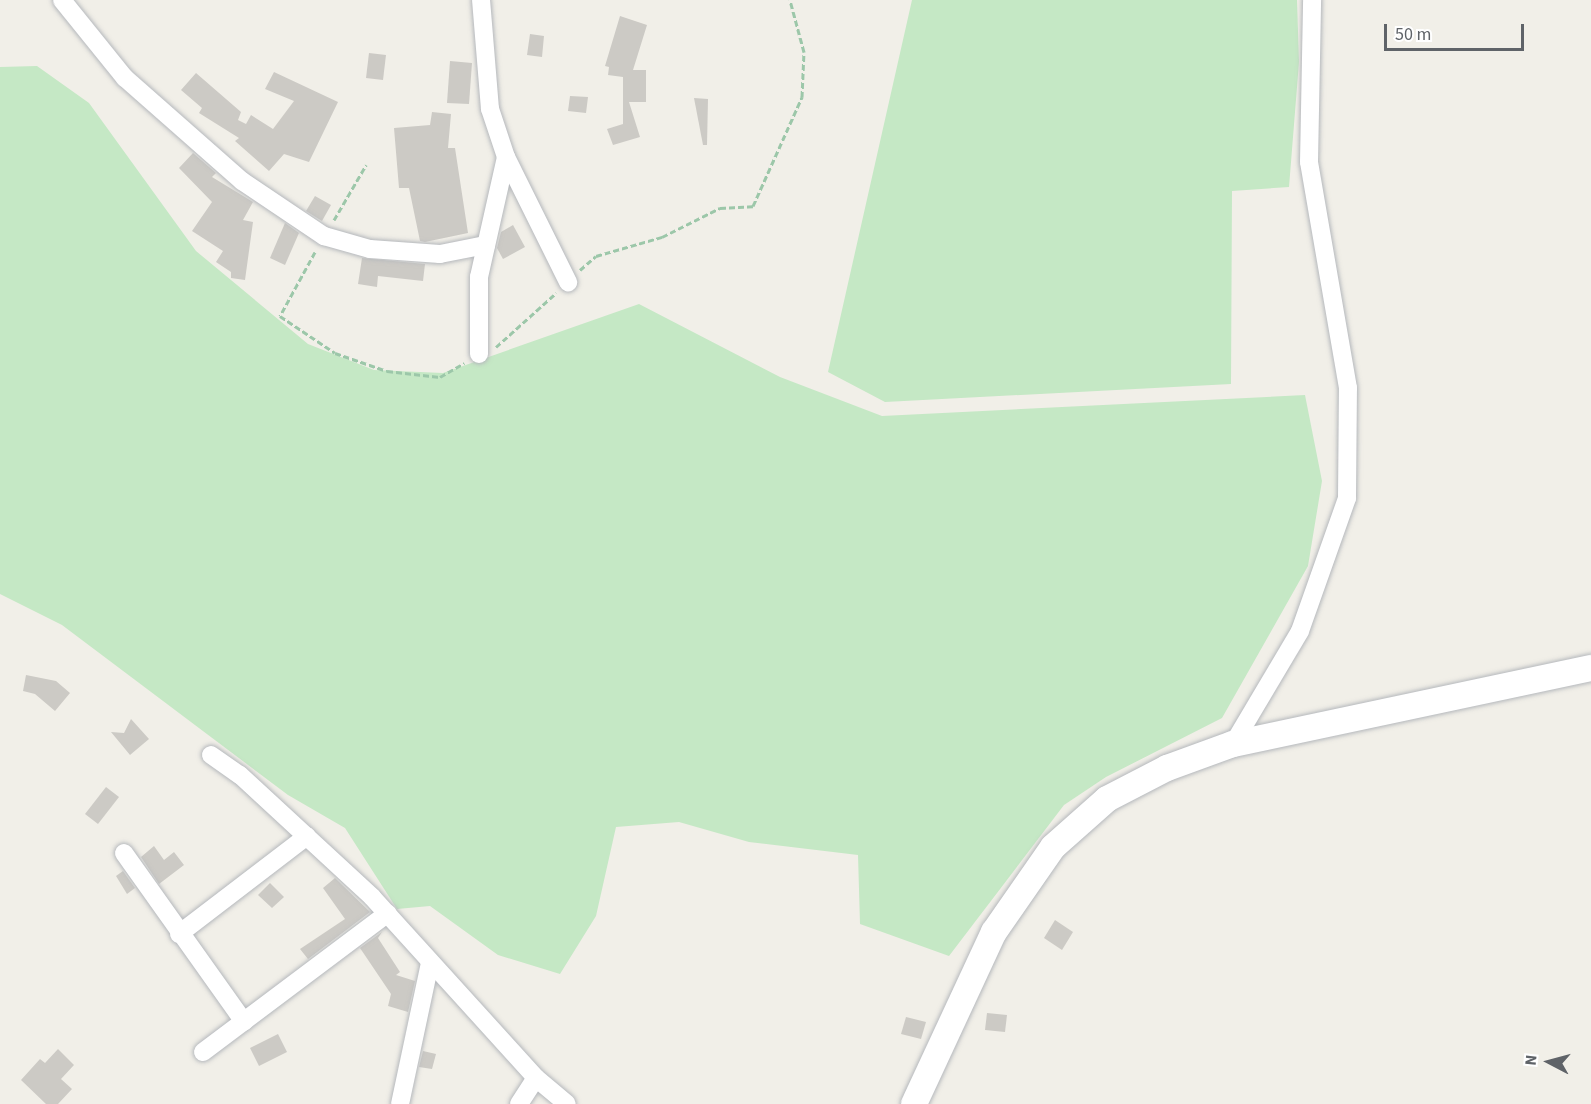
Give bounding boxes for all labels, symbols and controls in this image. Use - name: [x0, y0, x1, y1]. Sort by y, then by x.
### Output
- scale bar: [1387, 12, 1526, 50]
- text: 50 m: [1395, 22, 1431, 47]
- north arrow: [1519, 1032, 1579, 1092]
- text: N: [1520, 1054, 1543, 1067]

